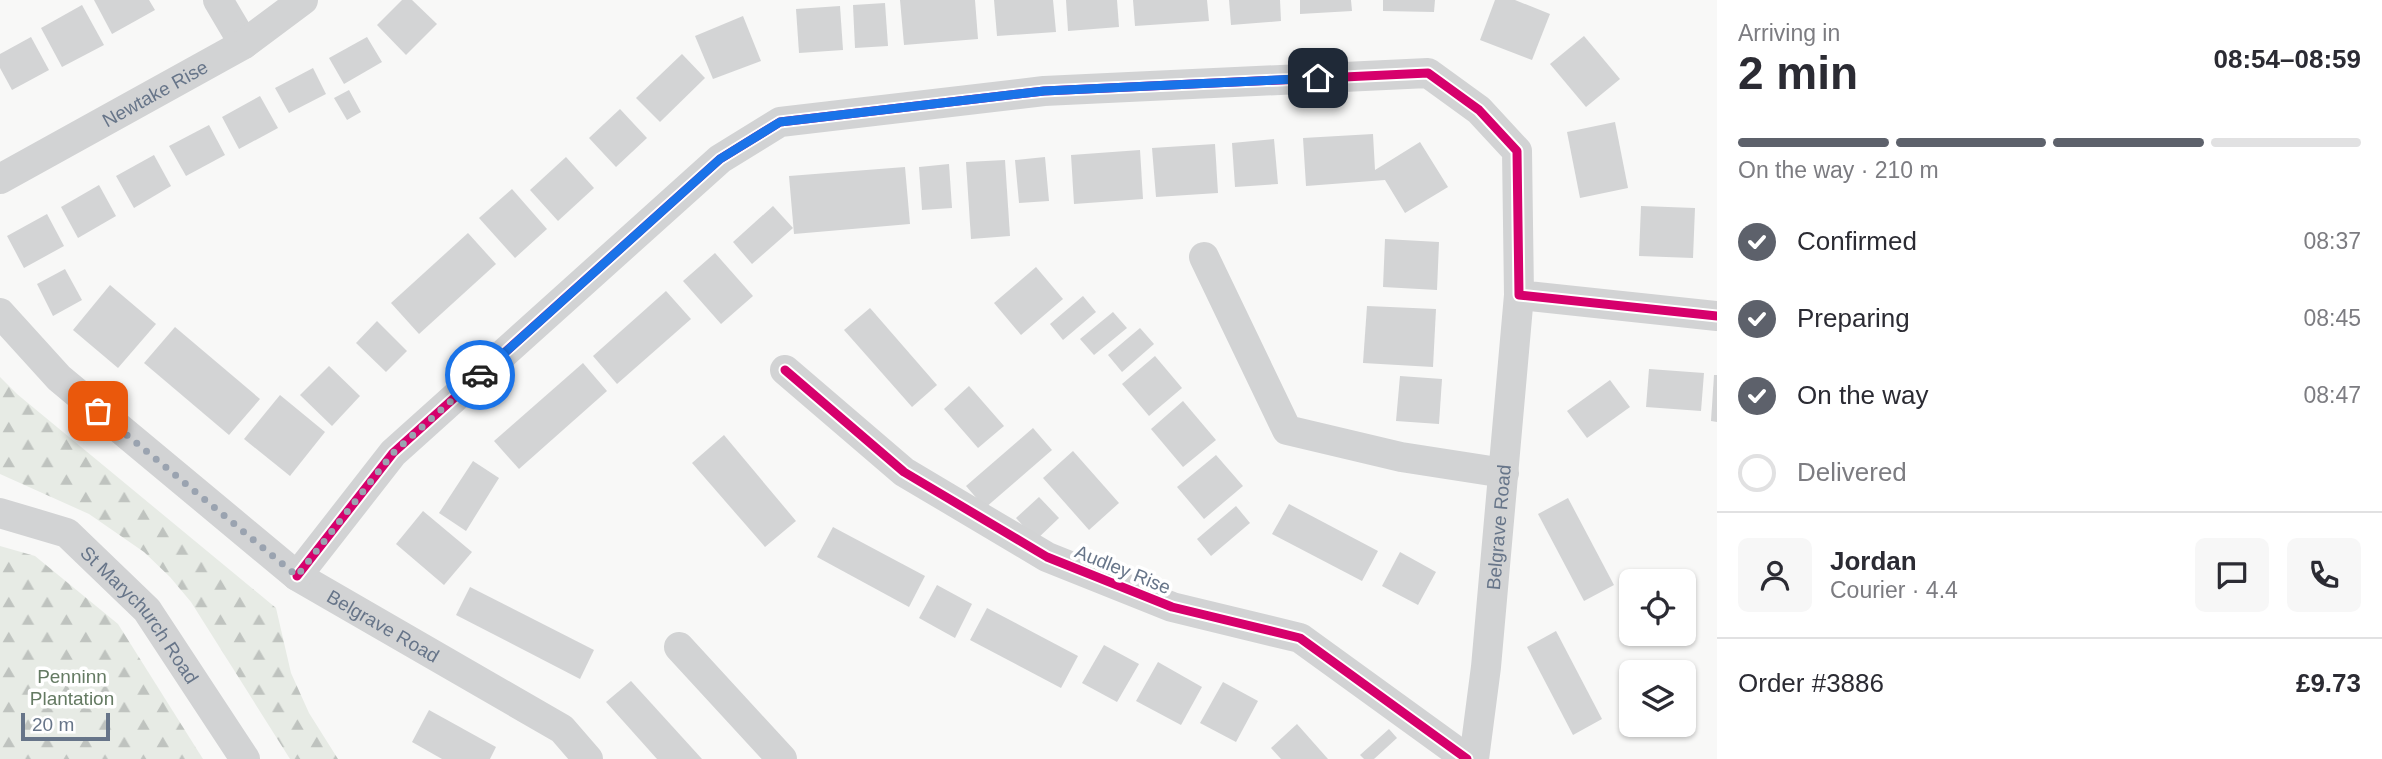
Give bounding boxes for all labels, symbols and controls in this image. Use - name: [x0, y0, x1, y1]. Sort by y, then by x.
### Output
- text: Arriving in: [1738, 20, 1840, 46]
- text: 08:54–08:59: [2214, 44, 2361, 74]
- text: 2 min: [1738, 47, 1858, 99]
- pin: [1288, 48, 1348, 108]
- street label: Newtake Rise: [99, 56, 212, 131]
- icon: home: [1299, 59, 1337, 97]
- text: On the way · 210 m: [1738, 157, 1939, 183]
- icon: check: [1738, 223, 1776, 261]
- text: Confirmed: [1797, 226, 1917, 256]
- text: 08:37: [2303, 228, 2361, 254]
- icon: check: [1738, 300, 1776, 338]
- text: Preparing: [1797, 303, 1910, 333]
- text: 08:45: [2303, 305, 2361, 331]
- courier: [445, 340, 515, 410]
- icon: car: [461, 356, 499, 394]
- icon: check: [1738, 377, 1776, 415]
- text: On the way: [1797, 380, 1929, 410]
- pin: [68, 381, 128, 441]
- text: 08:47: [2303, 382, 2361, 408]
- icon: bag: [79, 392, 117, 430]
- text: Delivered: [1797, 457, 1907, 487]
- street label: Belgrave Road: [1483, 464, 1515, 591]
- button: person: [1738, 538, 1812, 612]
- button: chat: [2195, 538, 2269, 612]
- button: phone: [2287, 538, 2361, 612]
- street label: Audley Rise: [1072, 541, 1174, 598]
- street label: St Marychurch Road: [76, 542, 202, 688]
- text: Jordan: [1830, 546, 1917, 576]
- map controls: [1619, 569, 1696, 737]
- button: locate: [1619, 569, 1696, 646]
- text: Courier · 4.4: [1830, 577, 1958, 603]
- street label: Belgrave Road: [323, 586, 443, 667]
- button: layers: [1619, 660, 1696, 737]
- park label: Penninn Plantation: [30, 666, 114, 709]
- text: Order #3886: [1738, 668, 1884, 698]
- text: £9.73: [2296, 668, 2361, 698]
- scale bar: [21, 710, 110, 742]
- text: 20 m: [32, 714, 74, 735]

